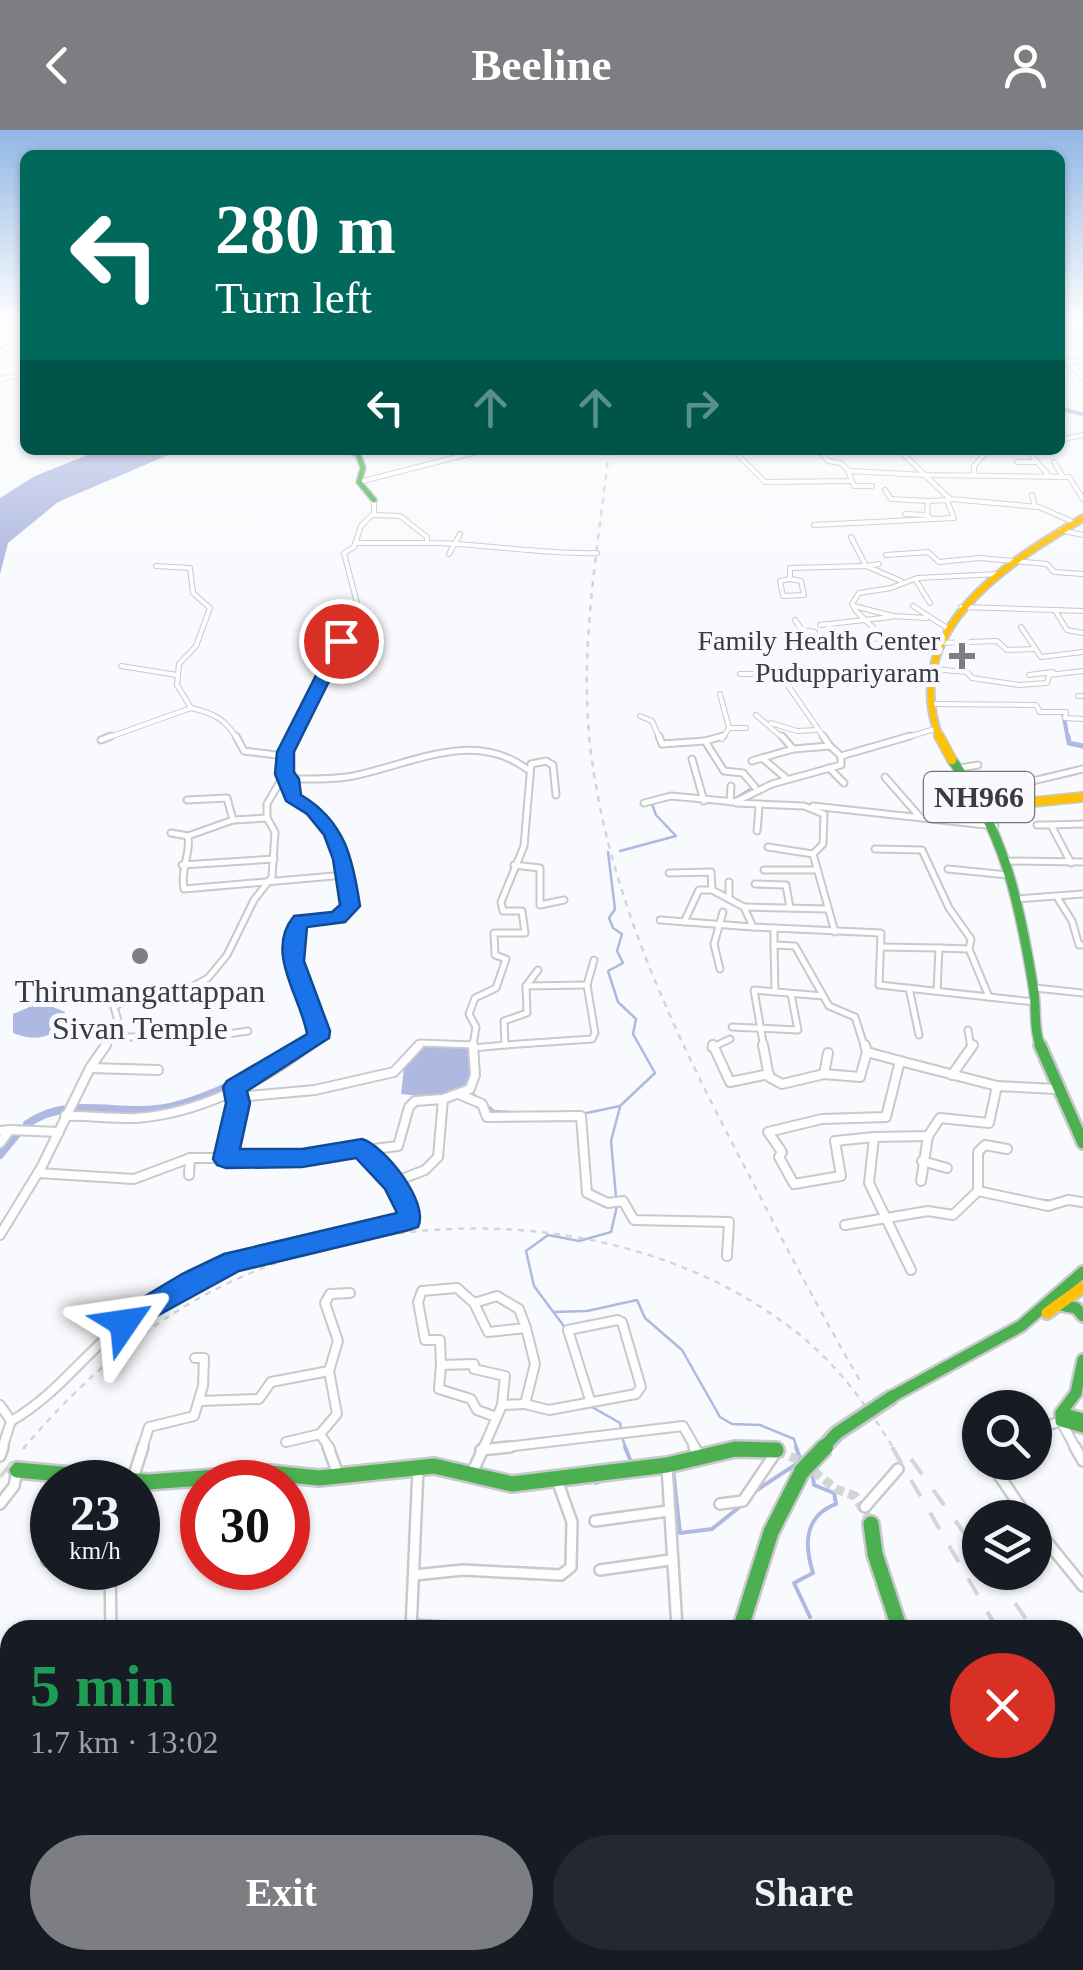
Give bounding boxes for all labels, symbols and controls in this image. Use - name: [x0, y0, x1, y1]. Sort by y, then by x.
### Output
- icon: back: [30, 38, 85, 93]
- icon: person: [998, 38, 1053, 93]
- text: Beeline: [472, 40, 611, 90]
- icon: left: [50, 190, 180, 320]
- text: 280 m: [215, 191, 396, 268]
- text: Turn left: [215, 273, 372, 323]
- icon: left: [358, 380, 413, 435]
- icon: ahead: [463, 380, 518, 435]
- icon: ahead: [568, 380, 623, 435]
- icon: right: [673, 380, 728, 435]
- pin: [299, 599, 384, 684]
- icon: arrive: [314, 614, 369, 669]
- place label: Family Health Center Puduppariyaram: [697, 625, 941, 688]
- marker: Family Health Center Puduppariyaram: [949, 643, 975, 669]
- road number: NH966: [924, 772, 1034, 822]
- marker: Thirumangattappan Sivan Temple: [129, 945, 151, 967]
- place label: Thirumangattappan Sivan Temple: [15, 973, 265, 1046]
- position arrow: [72, 1271, 176, 1375]
- map controls: [962, 1390, 1052, 1590]
- button: search: [962, 1390, 1052, 1480]
- speed limit sign: 30: [180, 1460, 310, 1590]
- text: 23: [70, 1485, 120, 1541]
- button: layers: [962, 1500, 1052, 1590]
- text: km/h: [69, 1537, 121, 1564]
- text: 5 min: [30, 1653, 175, 1719]
- button: close: [950, 1653, 1055, 1758]
- text: 1.7 km · 13:02: [30, 1724, 218, 1760]
- button: Exit: [30, 1835, 533, 1950]
- button: Share: [553, 1835, 1055, 1950]

